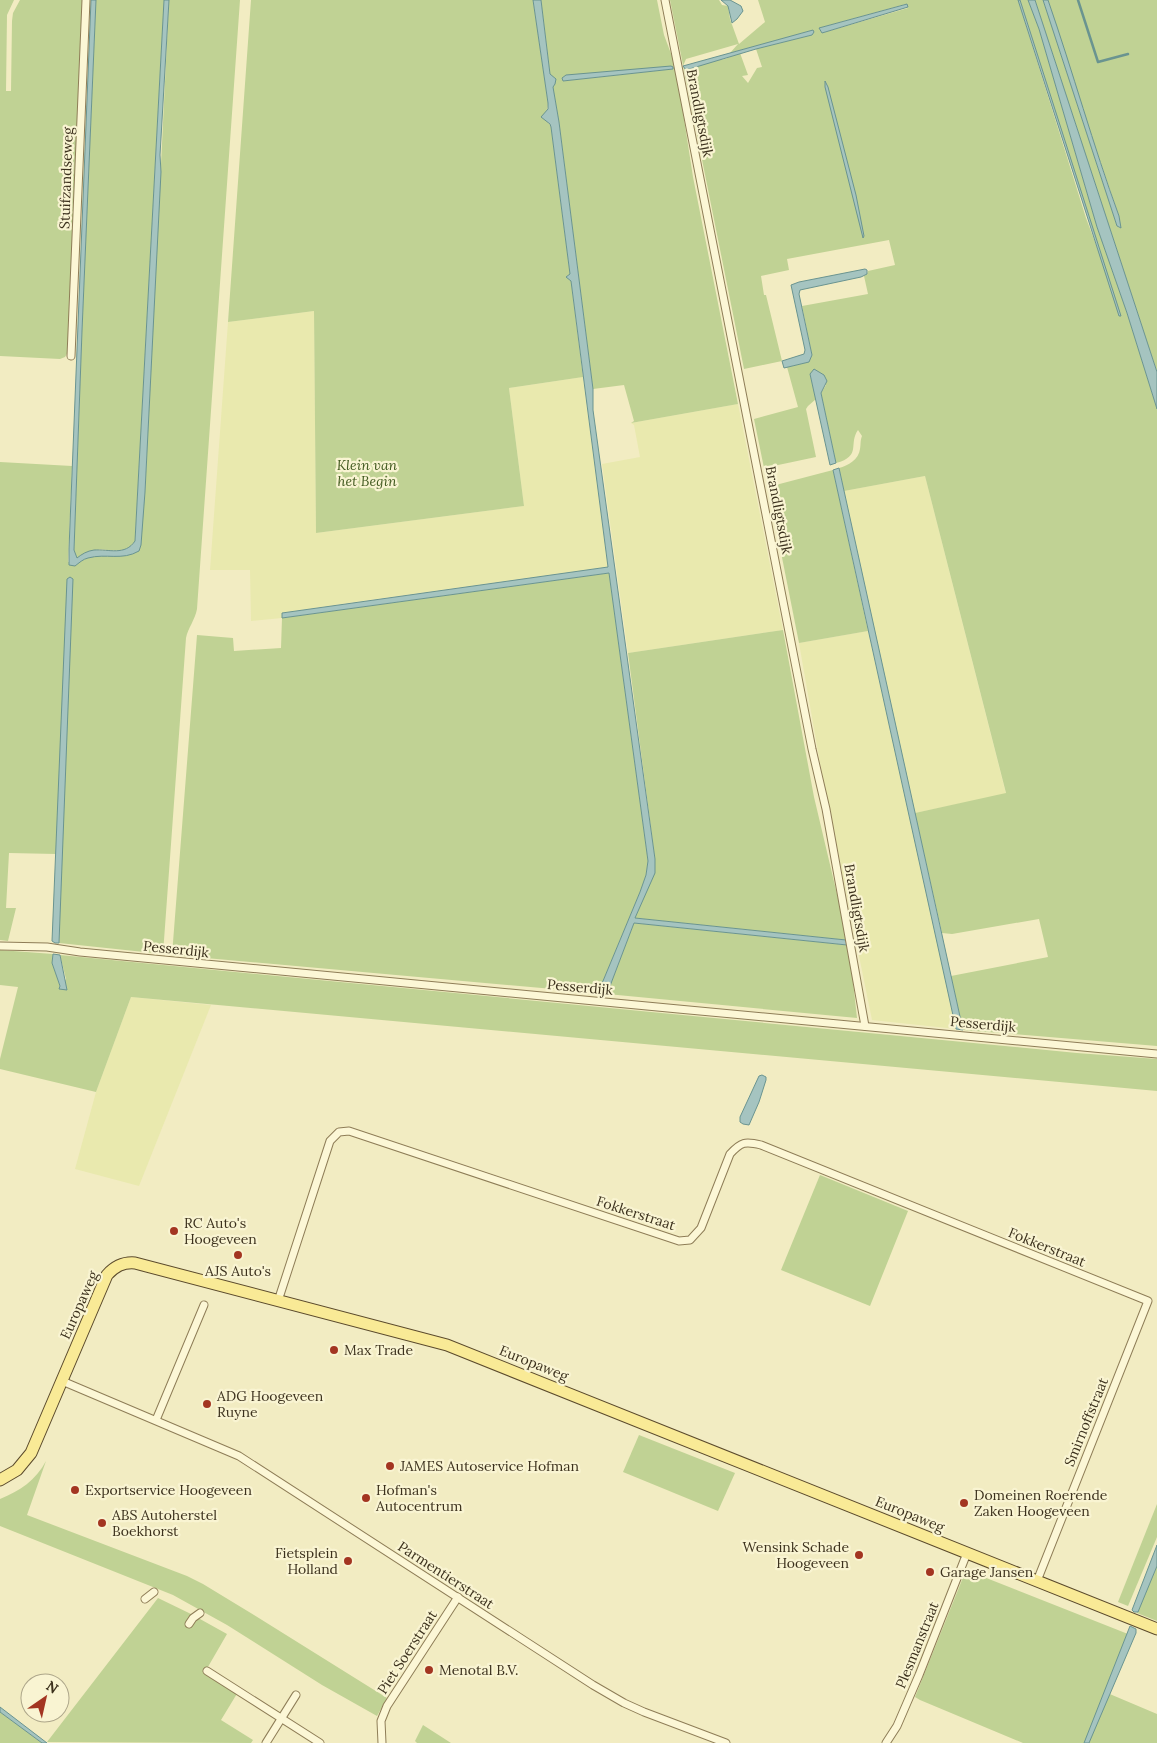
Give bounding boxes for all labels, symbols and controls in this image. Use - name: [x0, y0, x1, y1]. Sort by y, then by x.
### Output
- street label: Brandligtsdijk: [683, 67, 717, 159]
- street label: Stuifzandseweg: [55, 126, 77, 229]
- park label: Klein van het Begin: [337, 456, 398, 490]
- street label: Brandligtsdijk: [762, 464, 796, 556]
- street label: Brandligtsdijk: [840, 862, 874, 954]
- street label: Pesserdijk: [142, 937, 210, 961]
- street label: Pesserdijk: [546, 975, 614, 999]
- street label: Pesserdijk: [949, 1012, 1017, 1036]
- street label: Fokkerstraat: [594, 1192, 678, 1234]
- place label: RC Auto's Hoogeveen: [184, 1214, 257, 1248]
- street label: Fokkerstraat: [1006, 1223, 1089, 1271]
- marker: RC Auto's Hoogeveen: [168, 1225, 180, 1237]
- marker: AJS Auto's: [232, 1249, 244, 1261]
- place label: AJS Auto's: [204, 1262, 271, 1280]
- street label: Europaweg: [56, 1268, 102, 1342]
- place label: Max Trade: [344, 1341, 413, 1359]
- street label: Europaweg: [497, 1341, 571, 1385]
- marker: Max Trade: [328, 1344, 340, 1356]
- street label: Smirnoffstraat: [1060, 1374, 1112, 1469]
- place label: ADG Hoogeveen Ruyne: [216, 1387, 324, 1421]
- marker: ADG Hoogeveen Ruyne: [201, 1398, 213, 1410]
- place label: JAMES Autoservice Hofman: [399, 1457, 580, 1475]
- marker: JAMES Autoservice Hofman: [384, 1460, 396, 1472]
- place label: Exportservice Hoogeveen: [85, 1481, 252, 1499]
- place label: Hofman's Autocentrum: [375, 1481, 463, 1515]
- marker: Exportservice Hoogeveen: [69, 1484, 81, 1496]
- place label: Domeinen Roerende Zaken Hoogeveen: [974, 1486, 1108, 1520]
- marker: Hofman's Autocentrum: [360, 1492, 372, 1504]
- street label: Europaweg: [873, 1492, 947, 1536]
- marker: Domeinen Roerende Zaken Hoogeveen: [958, 1497, 970, 1509]
- place label: ABS Autoherstel Boekhorst: [111, 1506, 217, 1540]
- marker: ABS Autoherstel Boekhorst: [96, 1517, 108, 1529]
- street label: Parmentierstraat: [395, 1537, 498, 1613]
- place label: Wensink Schade Hoogeveen: [742, 1538, 849, 1572]
- place label: Fietsplein Holland: [275, 1544, 338, 1578]
- marker: Wensink Schade Hoogeveen: [853, 1549, 865, 1561]
- marker: Fietsplein Holland: [342, 1555, 354, 1567]
- place label: Garage Jansen: [940, 1563, 1034, 1581]
- marker: Garage Jansen: [924, 1566, 936, 1578]
- street label: Plesmanstraat: [891, 1598, 943, 1691]
- street label: Piet Soerstraat: [373, 1606, 441, 1697]
- place label: Menotal B.V.: [439, 1661, 519, 1679]
- marker: Menotal B.V.: [423, 1664, 435, 1676]
- north arrow: [20, 1673, 70, 1723]
- text: N: [43, 1677, 62, 1698]

